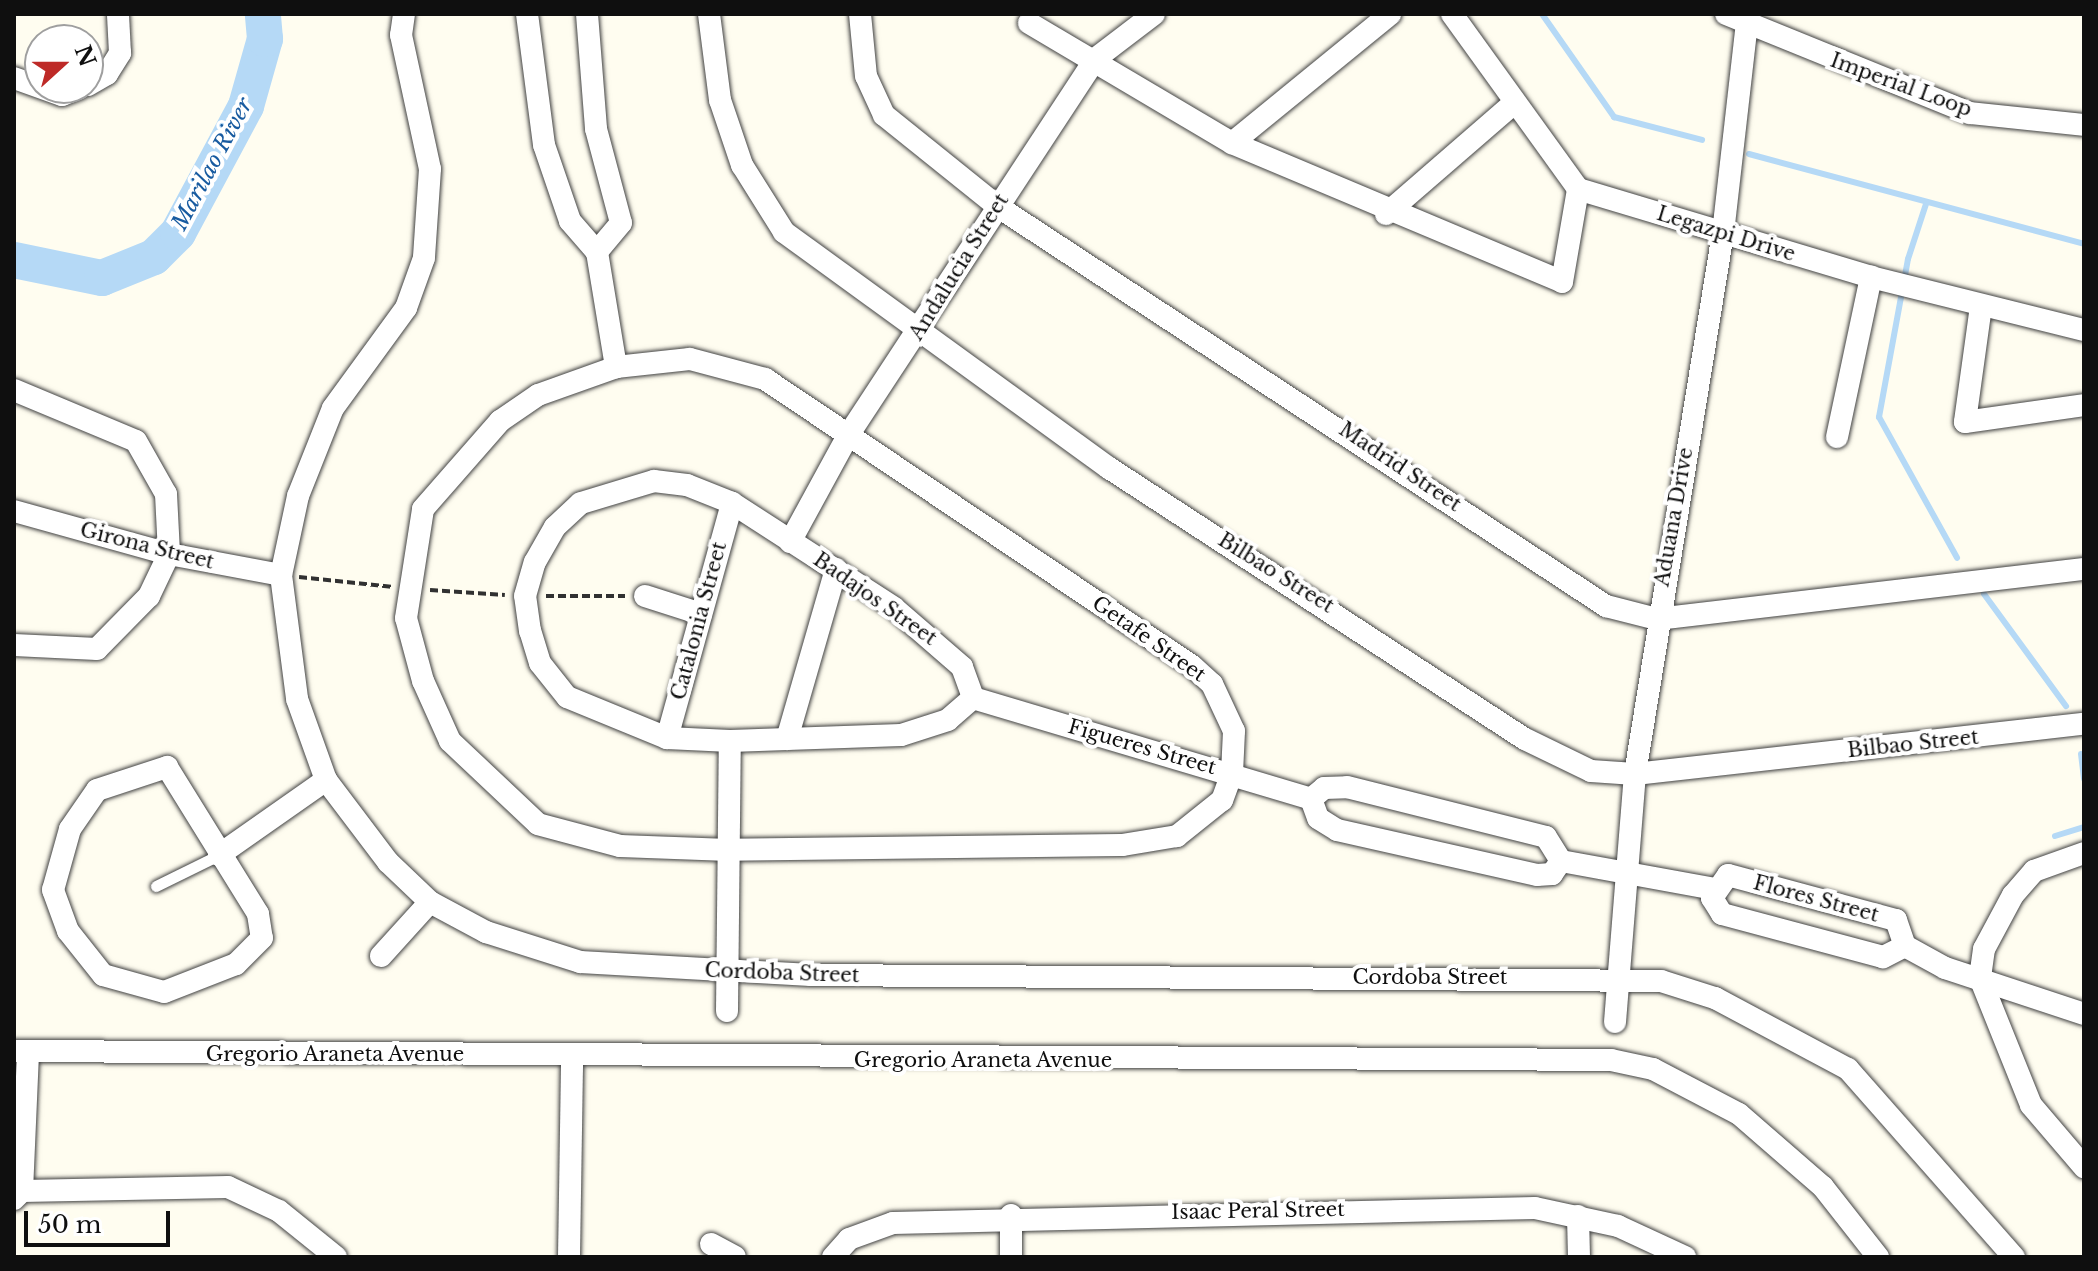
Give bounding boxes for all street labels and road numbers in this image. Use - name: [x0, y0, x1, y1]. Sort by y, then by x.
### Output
- street label: Imperial Loop: [1827, 48, 1975, 122]
- street label: Andalucia Street: [904, 189, 1014, 345]
- street label: Legazpi Drive: [1654, 202, 1798, 266]
- street label: Madrid Street: [1334, 417, 1466, 517]
- street label: Aduana Drive: [1650, 446, 1698, 588]
- street label: Girona Street: [77, 518, 217, 574]
- street label: Bilbao Street: [1214, 528, 1338, 618]
- street label: Catalonia Street: [666, 539, 732, 703]
- street label: Badajos Street: [809, 548, 941, 650]
- street label: Getafe Street: [1088, 591, 1210, 687]
- street label: Figueres Street: [1065, 714, 1219, 780]
- street label: Bilbao Street: [1846, 725, 1980, 763]
- street label: Flores Street: [1751, 871, 1881, 927]
- street label: Cordoba Street: [704, 958, 860, 988]
- street label: Cordoba Street: [1352, 965, 1508, 989]
- street label: Gregorio Araneta Avenue: [205, 1042, 465, 1066]
- street label: Gregorio Araneta Avenue: [853, 1048, 1113, 1072]
- street label: Isaac Peral Street: [1171, 1197, 1345, 1225]

